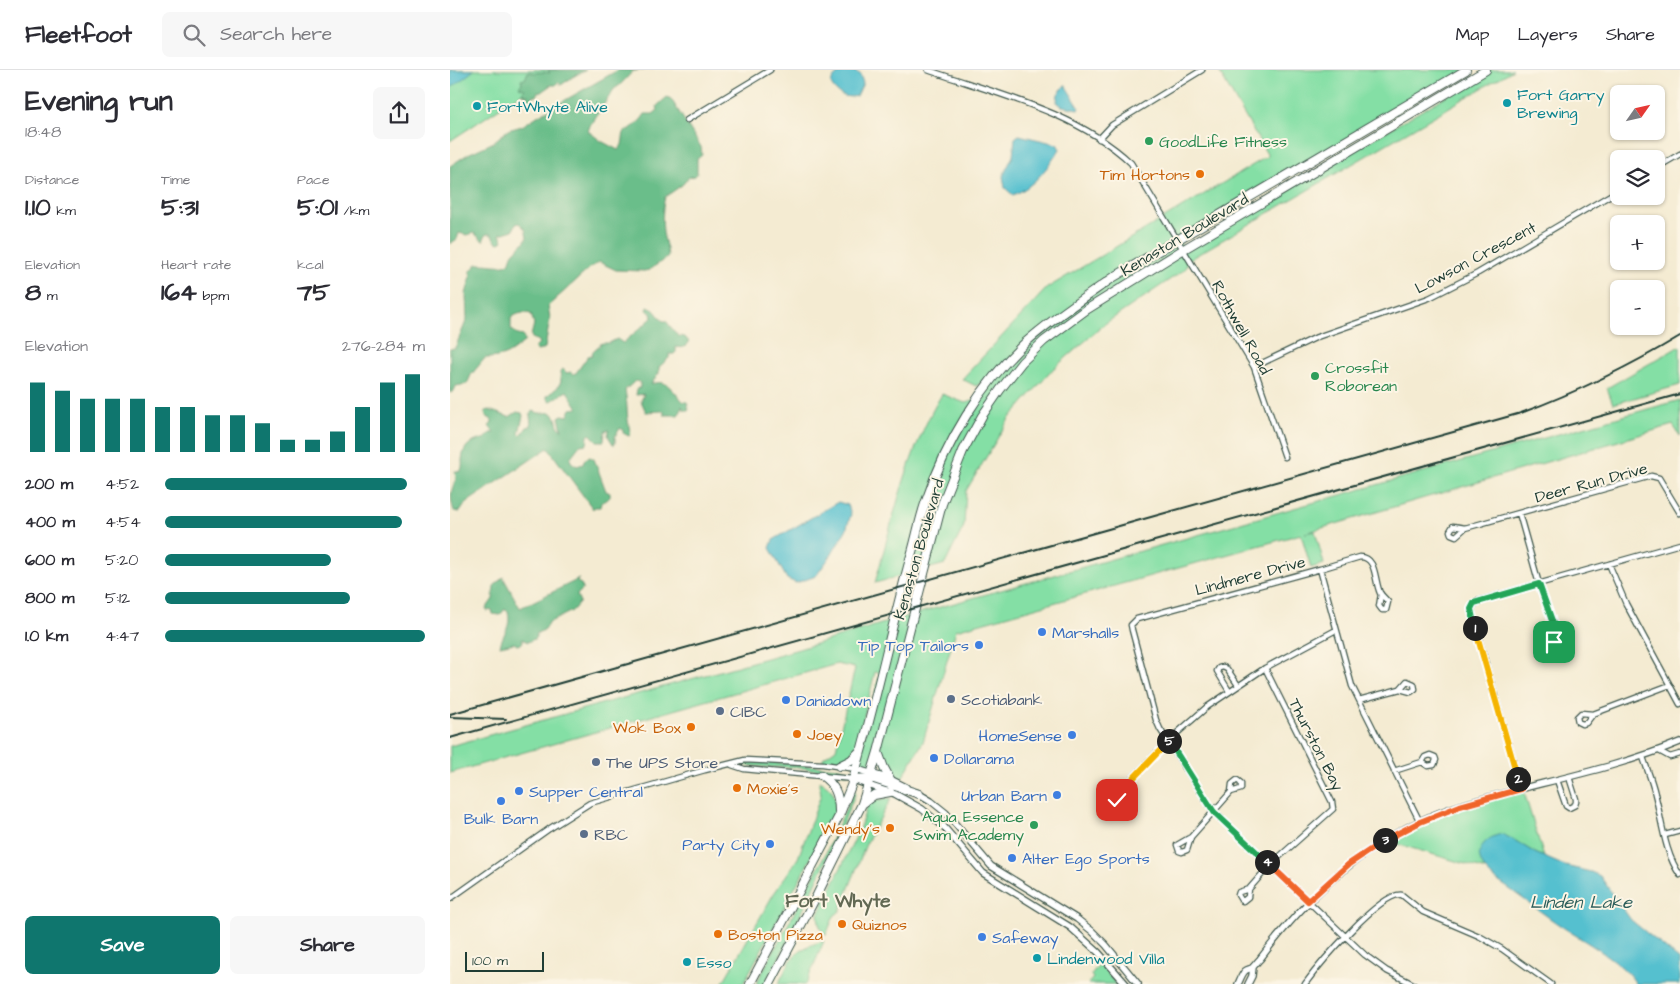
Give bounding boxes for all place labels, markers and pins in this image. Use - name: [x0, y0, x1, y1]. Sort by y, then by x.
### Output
- place label: Fort Garry Brewing: [1517, 84, 1605, 125]
- place label: FortWhyte Alive: [487, 96, 608, 119]
- marker: Fort Garry Brewing: [1501, 97, 1513, 109]
- marker: FortWhyte Alive: [471, 100, 483, 112]
- place label: GoodLife Fitness: [1159, 131, 1287, 153]
- marker: GoodLife Fitness: [1143, 135, 1155, 147]
- place label: Tim Hortons: [1100, 164, 1190, 186]
- marker: Tim Hortons: [1194, 168, 1206, 180]
- place label: Crossfit Roborean: [1325, 357, 1397, 397]
- marker: Crossfit Roborean: [1309, 370, 1321, 382]
- pin: 1: [1462, 616, 1488, 640]
- pin: [1533, 621, 1575, 663]
- place label: Marshalls: [1052, 622, 1119, 644]
- marker: Marshalls: [1036, 626, 1048, 638]
- place label: Tip Top Tailors: [858, 635, 969, 657]
- marker: Tip Top Tailors: [973, 639, 985, 651]
- place label: Scotiabank: [961, 689, 1043, 711]
- place label: Daniadown: [796, 690, 871, 712]
- marker: Scotiabank: [945, 693, 957, 705]
- marker: Daniadown: [780, 694, 792, 706]
- place label: CIBC: [730, 701, 766, 723]
- marker: CIBC: [714, 705, 726, 717]
- place label: Wok Box: [613, 717, 681, 739]
- marker: Wok Box: [685, 721, 697, 733]
- place label: Joey: [807, 724, 842, 747]
- place label: HomeSense: [979, 725, 1062, 747]
- marker: Joey: [791, 728, 803, 740]
- pin: 5: [1156, 728, 1182, 754]
- marker: HomeSense: [1066, 729, 1078, 741]
- place label: Dollarama: [944, 748, 1014, 770]
- place label: The UPS Store: [606, 752, 718, 774]
- marker: Dollarama: [928, 752, 940, 764]
- marker: The UPS Store: [590, 756, 602, 768]
- pin: 2: [1506, 766, 1530, 792]
- place label: Moxie's: [747, 778, 798, 800]
- pin: [1096, 779, 1138, 821]
- place label: Supper Central: [529, 781, 643, 803]
- marker: Moxie's: [731, 782, 743, 794]
- marker: Supper Central: [513, 785, 525, 797]
- place label: Urban Barn: [961, 785, 1047, 807]
- marker: Urban Barn: [1051, 789, 1063, 801]
- marker: Bulk Barn: [495, 795, 507, 807]
- place label: Aqua Essence Swim Academy: [913, 806, 1024, 847]
- place label: Bulk Barn: [464, 808, 538, 830]
- place label: Wendy's: [821, 818, 880, 841]
- marker: Aqua Essence Swim Academy: [1028, 819, 1040, 831]
- marker: Wendy's: [884, 822, 896, 834]
- place label: RBC: [594, 824, 628, 846]
- marker: RBC: [578, 828, 590, 840]
- pin: 3: [1372, 828, 1398, 852]
- place label: Party City: [682, 834, 760, 857]
- marker: Party City: [764, 838, 776, 850]
- place label: Alter Ego Sports: [1022, 848, 1150, 871]
- pin: 4: [1254, 850, 1280, 874]
- marker: Alter Ego Sports: [1006, 852, 1018, 864]
- place label: Quiznos: [852, 914, 907, 936]
- marker: Quiznos: [836, 918, 848, 930]
- place label: Boston Pizza: [728, 924, 823, 946]
- place label: Safeway: [992, 927, 1059, 950]
- marker: Boston Pizza: [712, 928, 724, 940]
- marker: Safeway: [976, 931, 988, 943]
- place label: Lindenwood Villa: [1047, 948, 1165, 970]
- place label: Esso: [697, 952, 732, 974]
- marker: Lindenwood Villa: [1031, 952, 1043, 964]
- marker: Esso: [681, 956, 693, 968]

